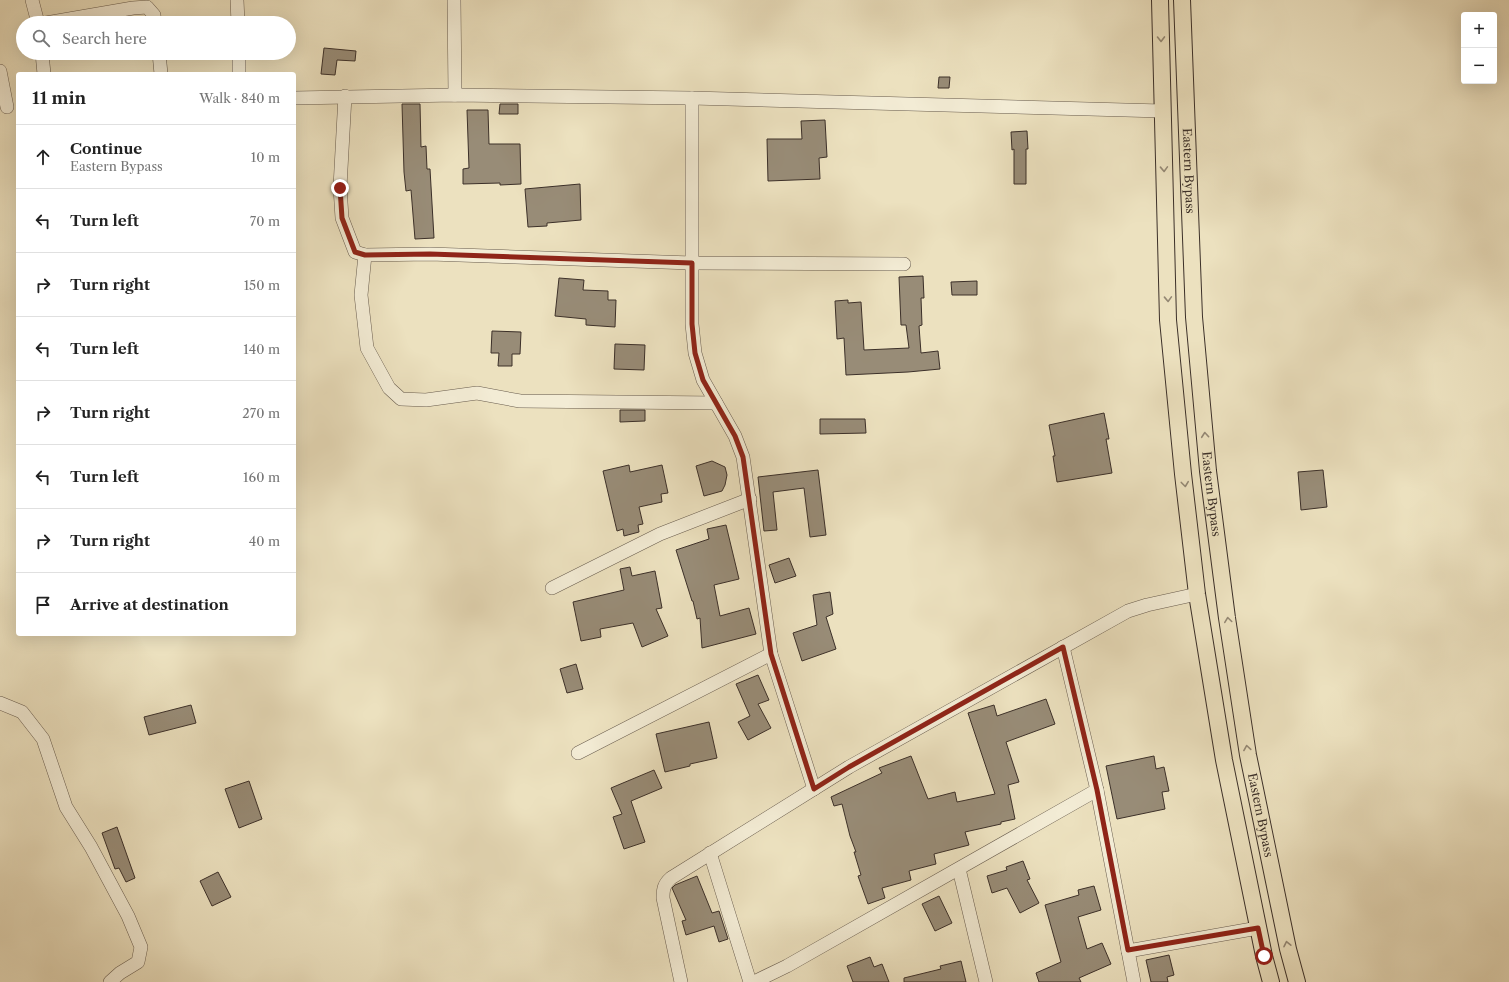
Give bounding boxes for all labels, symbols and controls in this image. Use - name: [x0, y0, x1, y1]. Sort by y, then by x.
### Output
- map controls: [1461, 12, 1497, 84]
- button: +: [1461, 12, 1497, 48]
- search box: [16, 16, 296, 60]
- icon: search: [30, 27, 52, 49]
- text: Search here: [62, 29, 147, 48]
- one-way arrow: [1157, 36, 1165, 42]
- button: −: [1461, 48, 1497, 84]
- text: 11 min: [32, 88, 86, 108]
- text: Walk · 840 m: [199, 90, 280, 106]
- street label: Eastern Bypass: [1180, 128, 1198, 214]
- text: Continue: [70, 139, 142, 158]
- icon: ahead: [32, 146, 54, 168]
- text: 10 m: [251, 149, 280, 165]
- text: Eastern Bypass: [70, 158, 163, 174]
- one-way arrow: [1160, 166, 1168, 172]
- route end: [331, 179, 349, 197]
- icon: left: [32, 210, 54, 232]
- text: Turn left: [70, 211, 139, 230]
- text: 70 m: [250, 213, 280, 229]
- icon: right: [32, 274, 54, 296]
- text: Turn right: [70, 275, 150, 294]
- text: 150 m: [244, 277, 280, 293]
- one-way arrow: [1163, 296, 1172, 302]
- icon: left: [32, 338, 54, 360]
- text: Turn left: [70, 339, 139, 358]
- text: 140 m: [243, 341, 280, 357]
- icon: right: [32, 402, 54, 424]
- text: Turn right: [70, 403, 150, 422]
- text: 270 m: [242, 405, 280, 421]
- one-way arrow: [1200, 432, 1209, 438]
- street label: Eastern Bypass: [1199, 451, 1224, 537]
- icon: left: [32, 466, 54, 488]
- text: Turn left: [70, 467, 139, 486]
- text: 160 m: [243, 469, 280, 485]
- one-way arrow: [1180, 481, 1189, 487]
- icon: right: [32, 530, 54, 552]
- text: Turn right: [70, 531, 150, 550]
- text: 40 m: [249, 533, 280, 549]
- icon: arrive: [32, 594, 54, 616]
- text: Arrive at destination: [70, 595, 229, 614]
- one-way arrow: [1224, 617, 1233, 623]
- one-way arrow: [1244, 745, 1252, 751]
- street label: Eastern Bypass: [1245, 771, 1277, 858]
- one-way arrow: [1284, 941, 1292, 947]
- route start: [1255, 947, 1273, 965]

